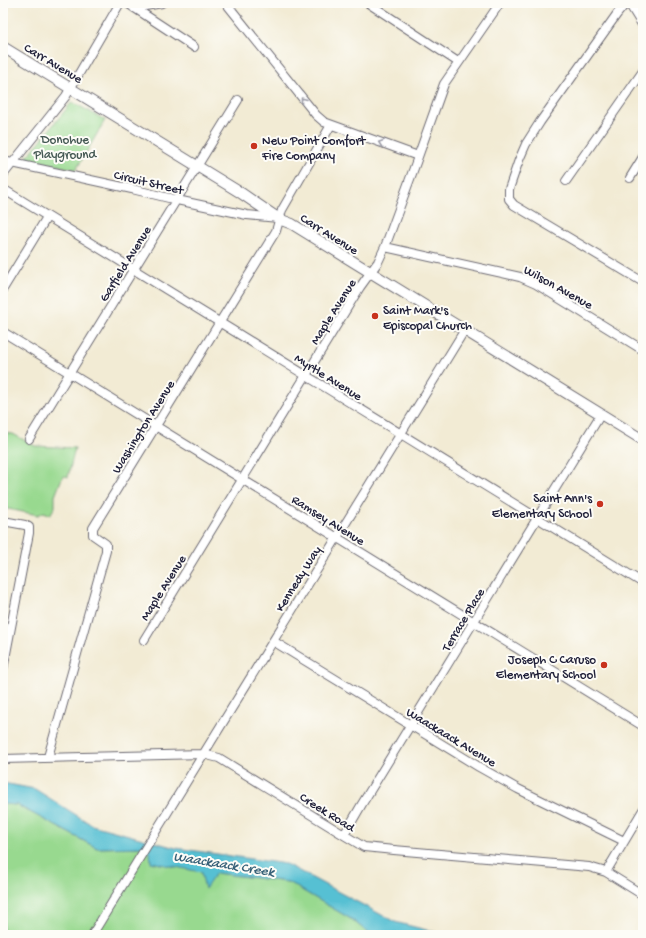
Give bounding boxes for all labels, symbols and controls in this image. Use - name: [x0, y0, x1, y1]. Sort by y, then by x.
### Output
- street label: Carr Avenue: [21, 41, 85, 88]
- one-way arrow: [301, 97, 308, 104]
- park label: Donohue Playground: [33, 133, 98, 163]
- place label: New Point Comfort Fire Company: [261, 134, 367, 164]
- one-way arrow: [377, 139, 384, 147]
- marker: New Point Comfort Fire Company: [249, 141, 259, 151]
- street label: Circuit Street: [112, 168, 186, 199]
- street label: Carr Avenue: [297, 211, 361, 259]
- street label: Garfield Avenue: [97, 224, 155, 305]
- street label: Wilson Avenue: [521, 263, 595, 313]
- street label: Maple Avenue: [308, 277, 360, 348]
- place label: Saint Mark's Episcopal Church: [383, 304, 472, 334]
- marker: Saint Mark's Episcopal Church: [370, 311, 380, 321]
- street label: Myrtle Avenue: [291, 351, 365, 405]
- street label: Washington Avenue: [109, 378, 179, 477]
- place label: Saint Ann's Elementary School: [492, 492, 593, 522]
- street label: Ramsey Avenue: [288, 493, 367, 550]
- marker: Saint Ann's Elementary School: [595, 499, 605, 509]
- street label: Kennedy Way: [273, 543, 326, 615]
- street label: Maple Avenue: [138, 553, 190, 624]
- street label: Terrace Place: [439, 586, 489, 655]
- place label: Joseph C Caruso Elementary School: [496, 653, 596, 683]
- marker: Joseph C Caruso Elementary School: [599, 660, 609, 670]
- street label: Waackaack Avenue: [403, 705, 499, 771]
- street label: Creek Road: [296, 790, 358, 837]
- water label: Waackaack Creek: [172, 849, 277, 882]

